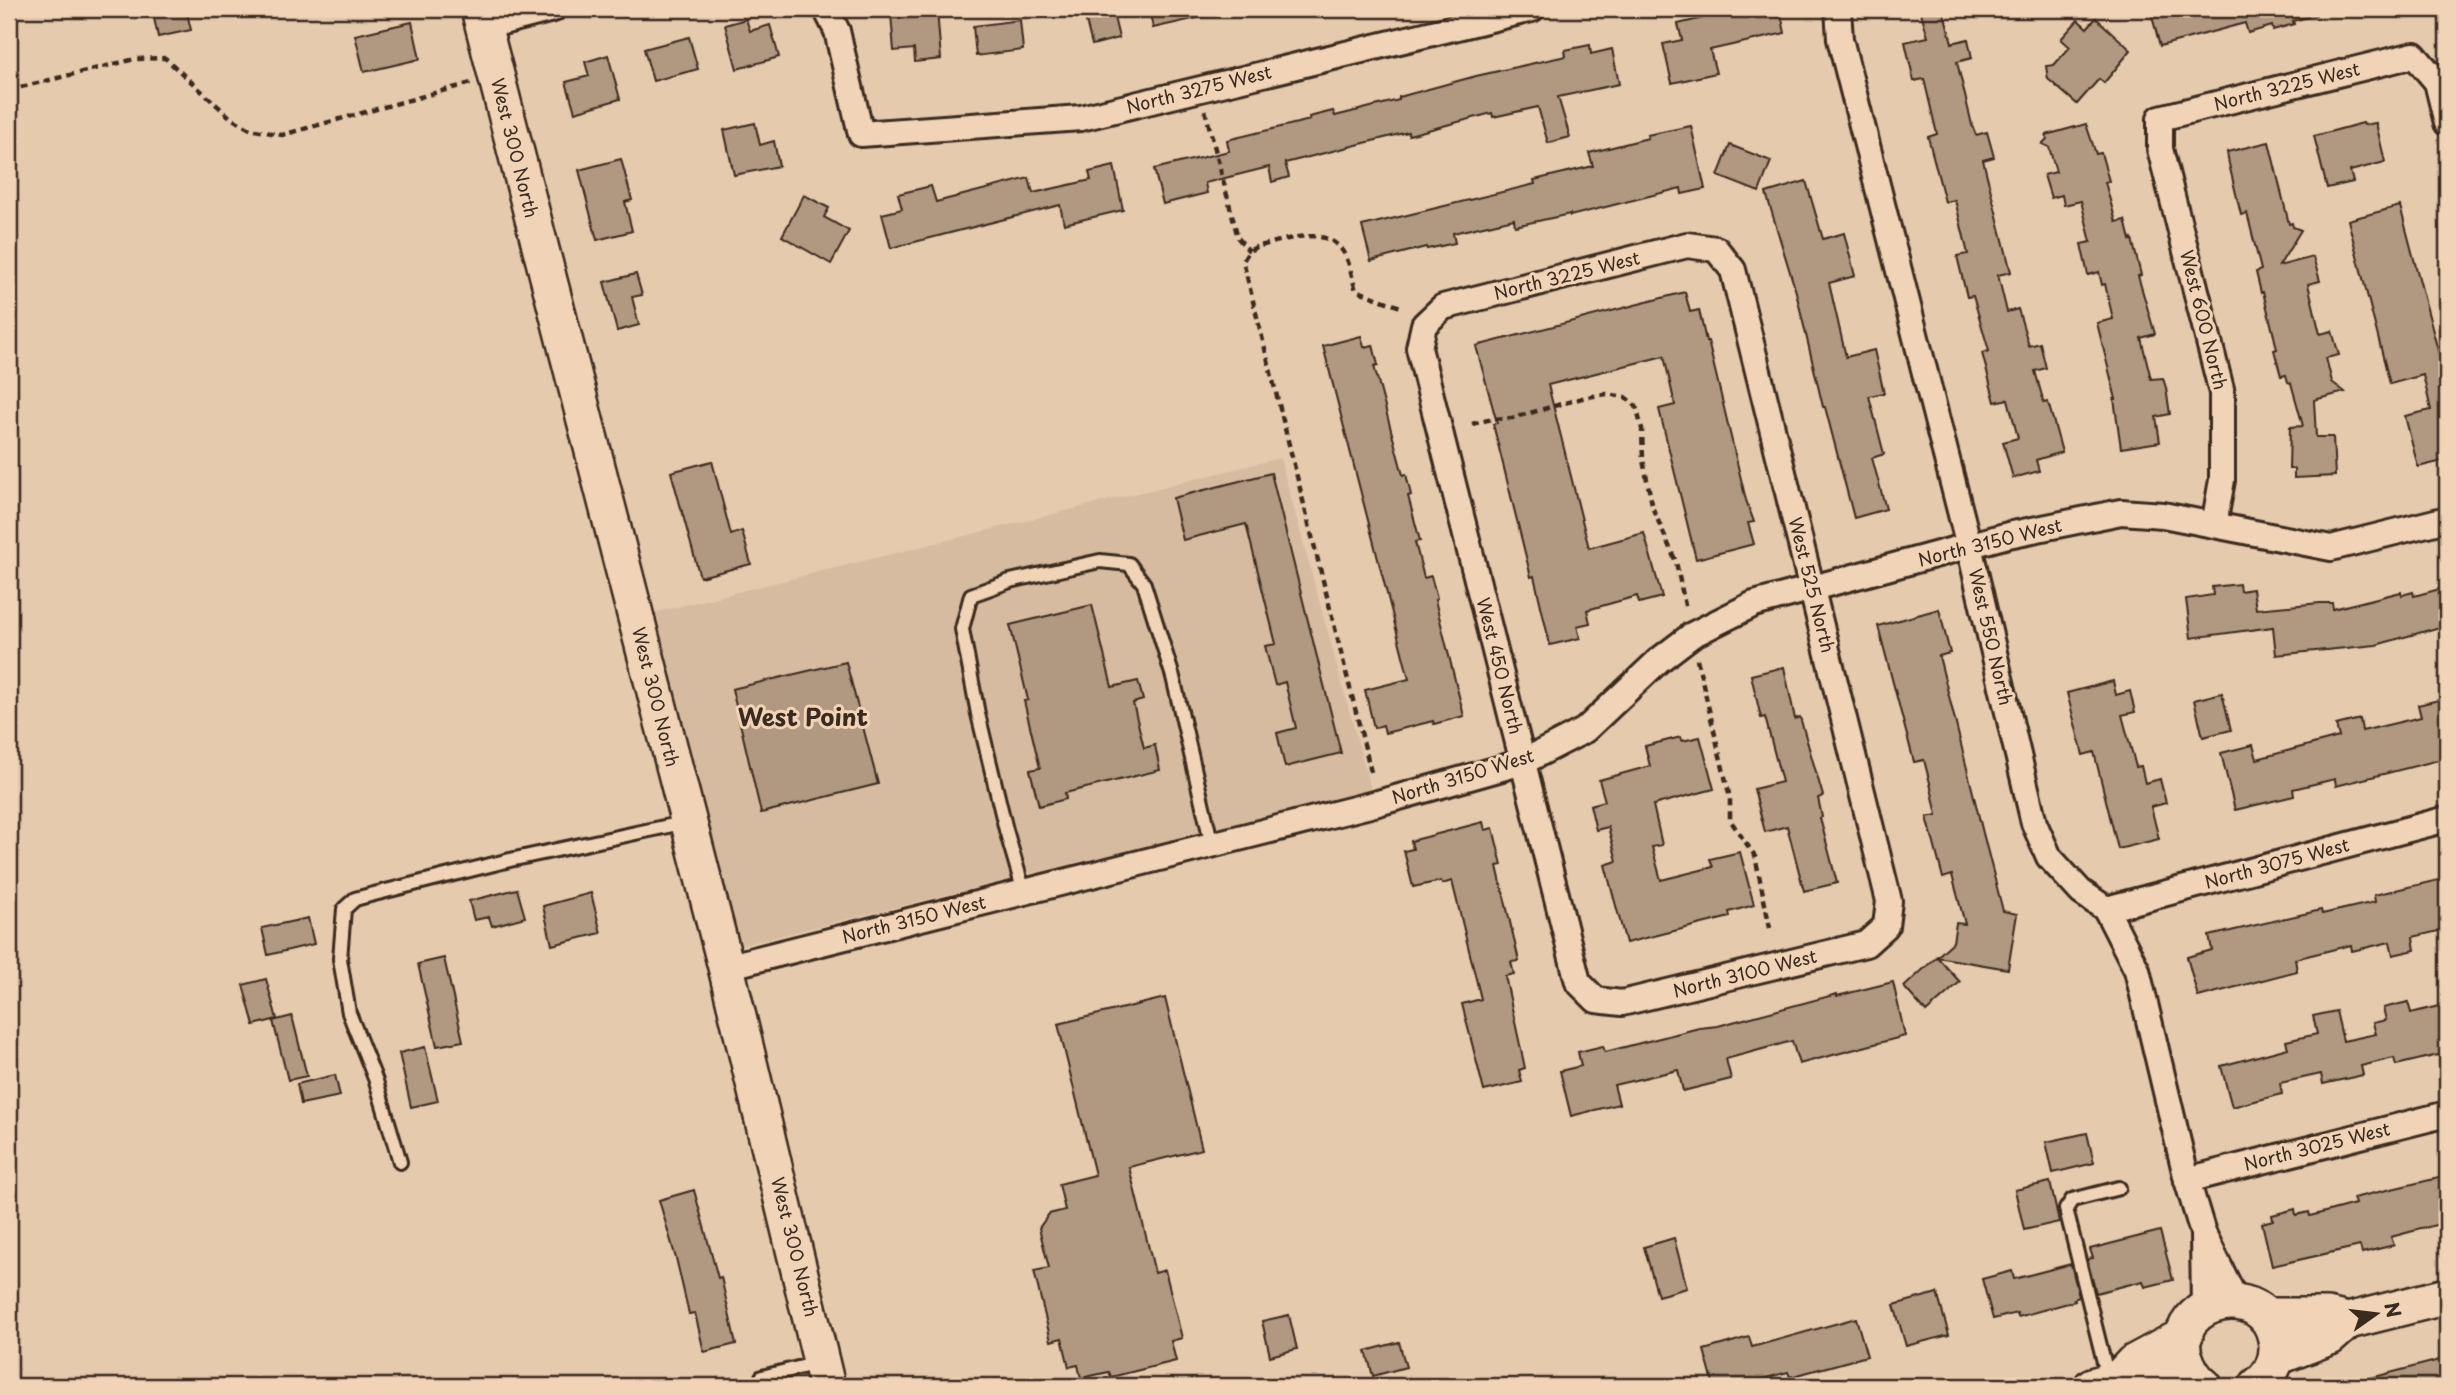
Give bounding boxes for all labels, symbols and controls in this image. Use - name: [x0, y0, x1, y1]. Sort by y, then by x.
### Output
- street label: North 3225 West: [2211, 54, 2363, 117]
- street label: North 3275 West: [1123, 57, 1274, 120]
- street label: West 300 North: [485, 75, 546, 220]
- street label: North 3225 West: [1491, 243, 1643, 306]
- street label: West 600 North: [2174, 247, 2235, 392]
- street label: North 3150 West: [1915, 511, 2064, 572]
- street label: West 525 North: [1783, 514, 1842, 655]
- street label: West 550 North: [1963, 565, 2020, 708]
- street label: West 450 North: [1470, 595, 1530, 737]
- street label: West 300 North: [626, 624, 687, 769]
- district label: West Point: [738, 698, 868, 734]
- street label: North 3150 West: [1388, 741, 1537, 810]
- street label: North 3075 West: [2201, 830, 2352, 895]
- street label: North 3150 West: [839, 888, 988, 949]
- street label: North 3100 West: [1670, 942, 1819, 1003]
- street label: North 3025 West: [2241, 1114, 2393, 1177]
- street label: West 300 North: [765, 1174, 826, 1319]
- north arrow: [2340, 1280, 2410, 1350]
- text: N: [2378, 1299, 2409, 1320]

